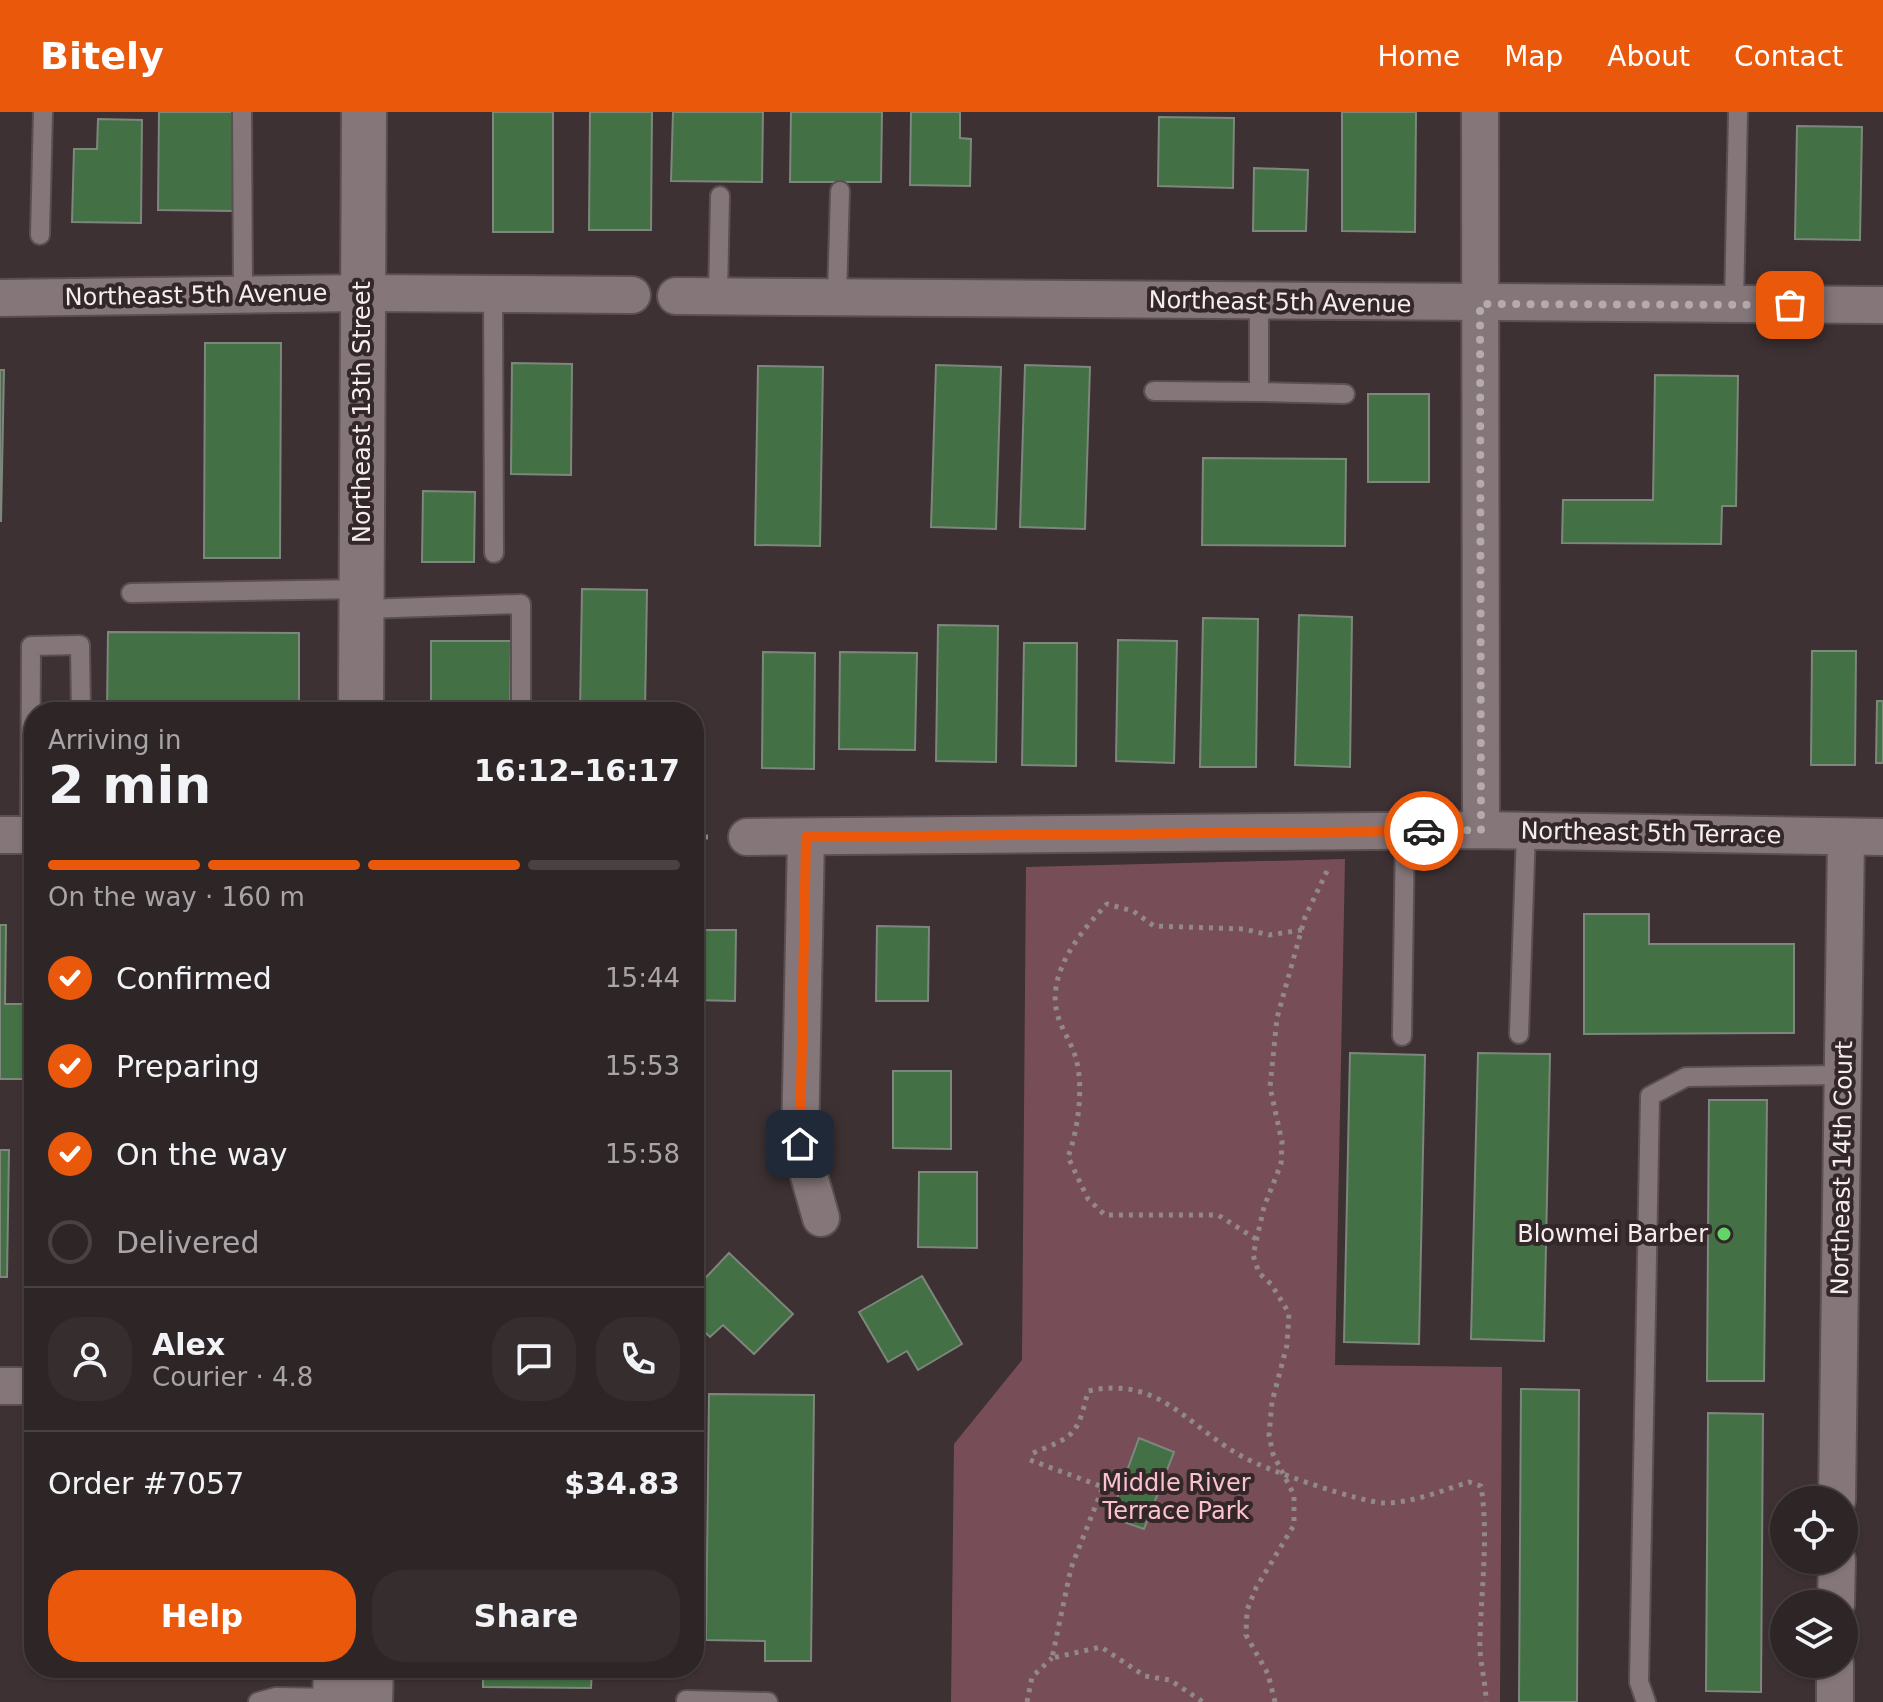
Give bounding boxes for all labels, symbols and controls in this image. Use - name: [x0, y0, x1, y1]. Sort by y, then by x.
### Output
- text: Bitely: [40, 34, 164, 78]
- text: Home: [1377, 40, 1460, 73]
- text: Map: [1504, 40, 1563, 73]
- text: About: [1607, 40, 1690, 73]
- text: Contact: [1734, 40, 1843, 73]
- pin: [1756, 271, 1824, 339]
- street label: Northeast 5th Avenue: [64, 279, 328, 311]
- street label: Northeast 13th Street: [348, 281, 376, 543]
- icon: bag: [1768, 283, 1812, 327]
- street label: Northeast 5th Avenue: [1148, 286, 1412, 318]
- text: Arriving in: [48, 725, 182, 755]
- text: 16:12–16:17: [474, 753, 680, 788]
- text: 2 min: [48, 755, 211, 815]
- courier: [1384, 791, 1464, 871]
- icon: car: [1402, 809, 1446, 853]
- street label: Northeast 5th Terrace: [1520, 817, 1782, 849]
- text: On the way · 160 m: [48, 882, 305, 912]
- icon: check: [48, 956, 92, 1000]
- text: Confirmed: [116, 961, 272, 996]
- text: 15:44: [605, 963, 680, 993]
- street label: Northeast 14th Court: [1826, 1040, 1858, 1296]
- icon: check: [48, 1044, 92, 1088]
- text: Preparing: [116, 1049, 260, 1084]
- text: 15:53: [605, 1051, 680, 1081]
- pin: [766, 1110, 834, 1178]
- icon: home: [778, 1122, 822, 1166]
- icon: check: [48, 1132, 92, 1176]
- text: On the way: [116, 1137, 288, 1172]
- text: 15:58: [605, 1139, 680, 1169]
- place label: Blowmei Barber: [1517, 1220, 1708, 1248]
- text: Delivered: [116, 1225, 260, 1260]
- marker: Blowmei Barber: [1715, 1225, 1733, 1243]
- button: person: [48, 1317, 132, 1401]
- button: chat: [492, 1317, 576, 1401]
- button: phone: [596, 1317, 680, 1401]
- text: Alex: [152, 1327, 225, 1362]
- text: Courier · 4.8: [152, 1362, 313, 1392]
- text: Order #7057: [48, 1466, 244, 1501]
- text: $34.83: [564, 1466, 680, 1501]
- park label: Middle River Terrace Park: [1101, 1469, 1251, 1525]
- map controls: [1770, 1486, 1858, 1678]
- button: locate: [1770, 1486, 1858, 1574]
- button: Help: [48, 1570, 356, 1662]
- button: Share: [372, 1570, 680, 1662]
- button: layers: [1770, 1590, 1858, 1678]

